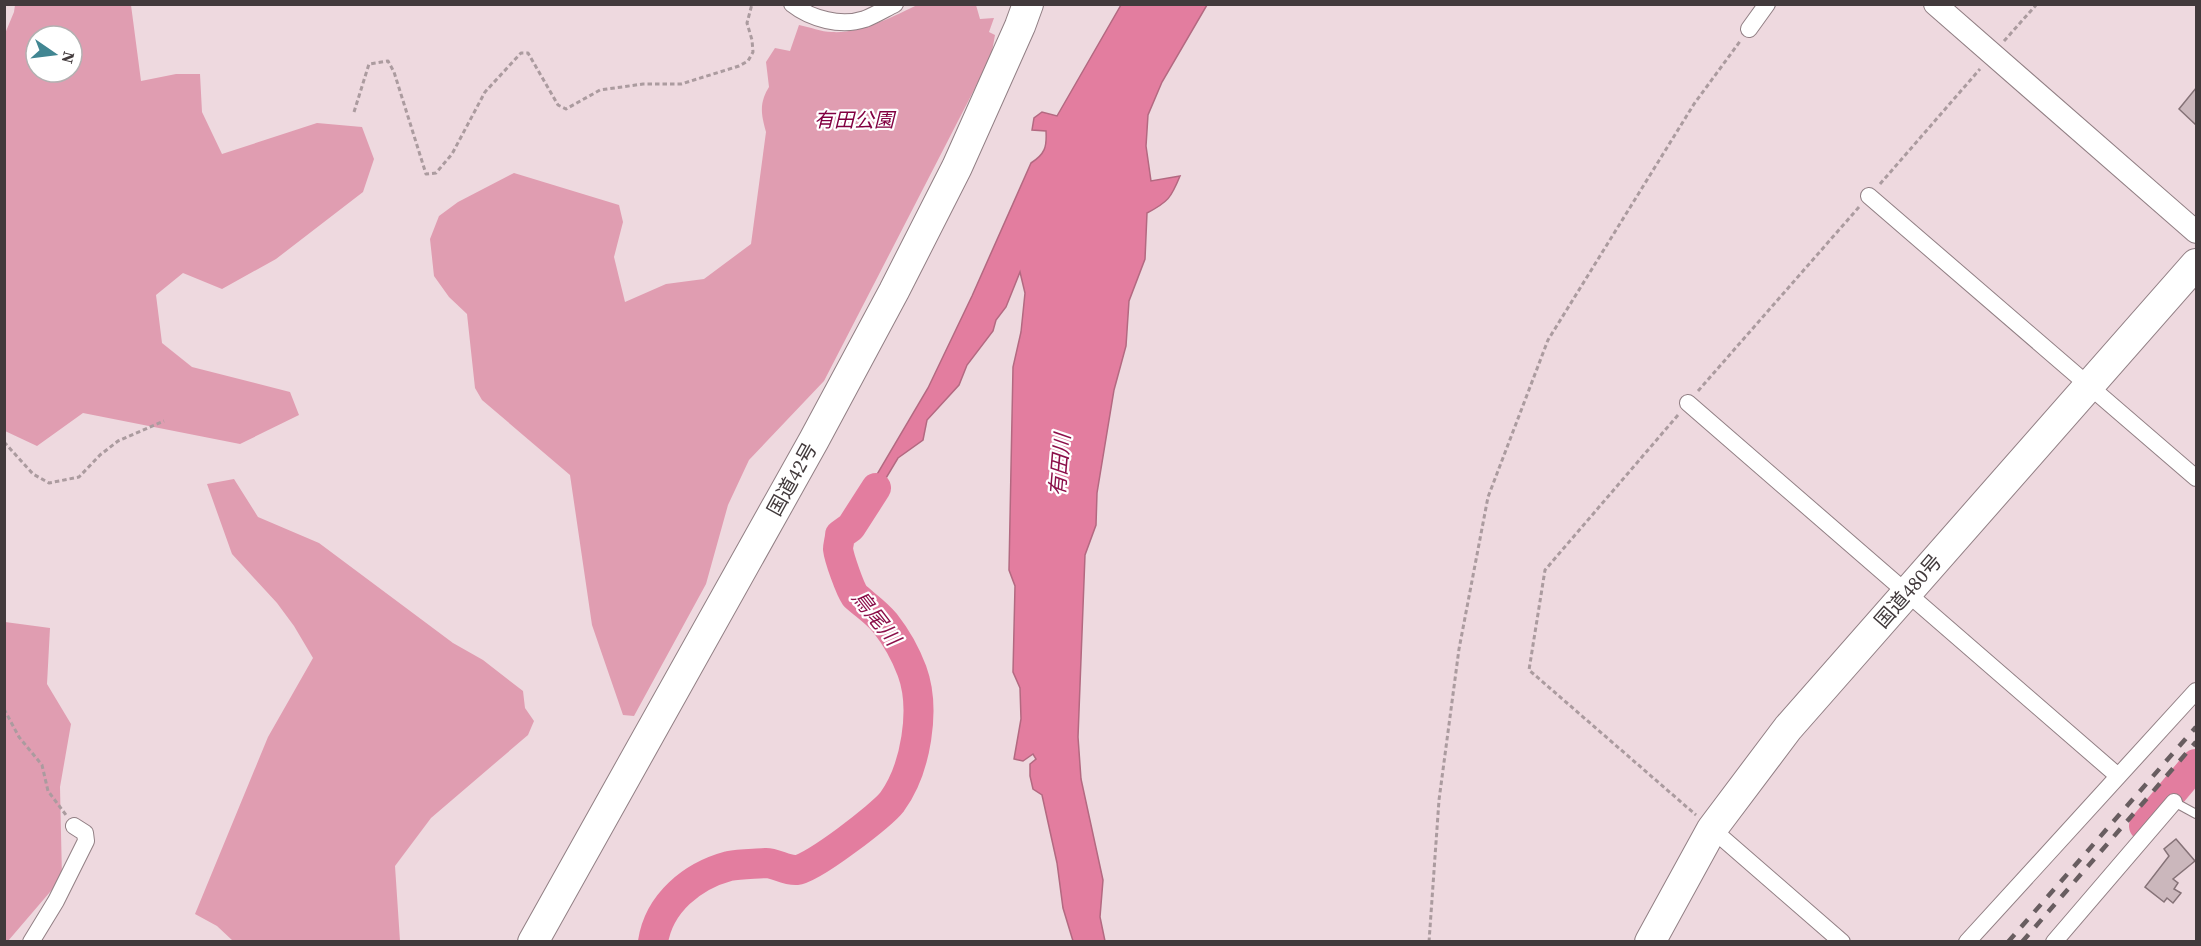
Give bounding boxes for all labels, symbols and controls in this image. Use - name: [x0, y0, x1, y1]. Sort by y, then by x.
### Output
- north arrow: [24, 24, 84, 84]
- text: N: [56, 49, 81, 66]
- park label: 有田公園: [814, 106, 897, 134]
- water label: 有田川: [1042, 430, 1077, 498]
- street label: 国道42号: [760, 437, 824, 521]
- street label: 国道480号: [1868, 548, 1948, 634]
- water label: 鳥尾川: [846, 584, 908, 653]

